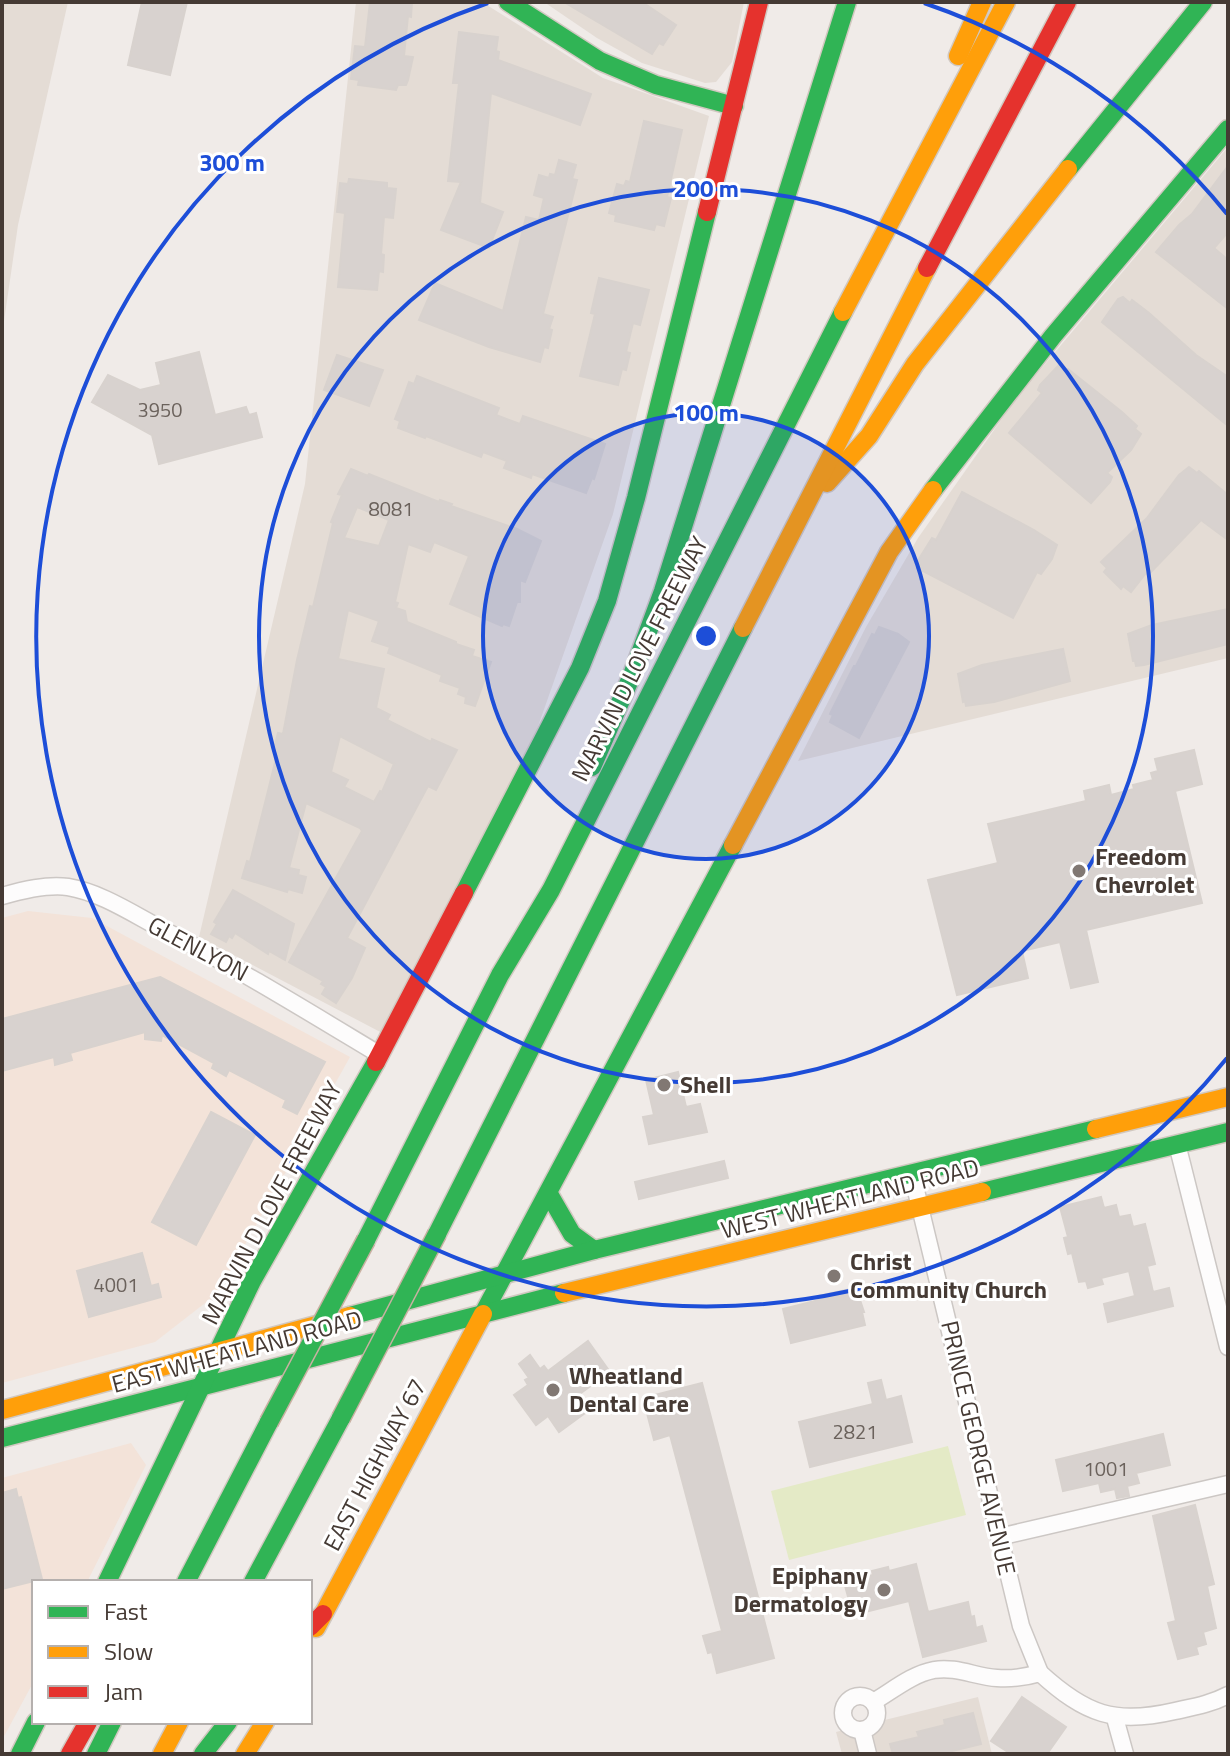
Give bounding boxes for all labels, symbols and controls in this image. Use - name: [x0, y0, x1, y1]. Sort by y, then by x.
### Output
- text: 300 m: [199, 144, 265, 180]
- text: 200 m: [673, 170, 739, 206]
- house number: 3950: [138, 394, 182, 425]
- text: 100 m: [673, 394, 739, 430]
- house number: 8081: [369, 493, 413, 524]
- street label: MARVIN D LOVE FREEWAY: [562, 530, 717, 787]
- centre of rings: [692, 622, 720, 650]
- place label: Freedom Chevrolet: [1095, 838, 1195, 902]
- marker: Freedom Chevrolet: [1070, 862, 1088, 880]
- street label: GLENLYON: [142, 907, 255, 990]
- place label: Shell: [680, 1066, 732, 1102]
- street label: MARVIN D LOVE FREEWAY: [192, 1074, 351, 1331]
- marker: Shell: [655, 1076, 673, 1094]
- street label: WEST WHEATLAND ROAD: [717, 1149, 983, 1248]
- place label: Christ Community Church: [850, 1243, 1047, 1307]
- marker: Christ Community Church: [825, 1267, 843, 1285]
- house number: 4001: [94, 1269, 138, 1300]
- street label: EAST WHEATLAND ROAD: [108, 1300, 366, 1402]
- street label: PRINCE GEORGE AVENUE: [932, 1317, 1026, 1579]
- place label: Wheatland Dental Care: [569, 1357, 689, 1421]
- street label: EAST HIGHWAY 67: [314, 1372, 435, 1557]
- marker: Wheatland Dental Care: [544, 1381, 562, 1399]
- house number: 2821: [833, 1416, 877, 1447]
- house number: 1001: [1084, 1453, 1128, 1484]
- place label: Epiphany Dermatology: [734, 1557, 868, 1621]
- legend: [32, 1580, 312, 1724]
- marker: Epiphany Dermatology: [875, 1581, 893, 1599]
- text: Fast: [104, 1593, 148, 1629]
- text: Slow: [104, 1633, 153, 1669]
- text: Jam: [104, 1673, 143, 1709]

